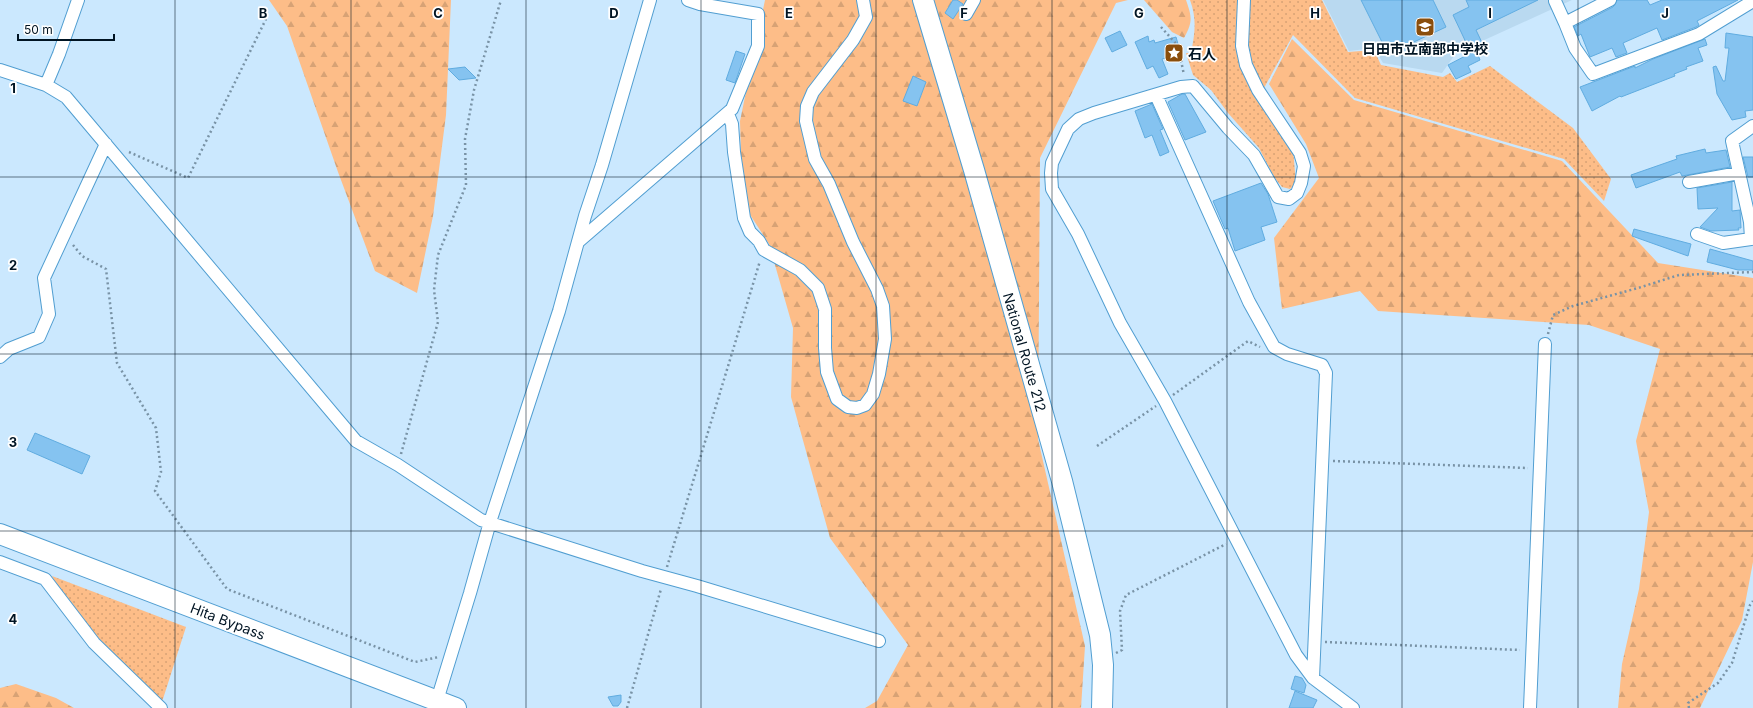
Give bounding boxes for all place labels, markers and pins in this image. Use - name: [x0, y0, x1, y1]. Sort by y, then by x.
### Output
- school or university icon: 日田市立南部中学校: [1414, 16, 1436, 38]
- place label: 日田市立南部中学校: [1362, 40, 1488, 57]
- place icon: 石人: [1163, 42, 1185, 64]
- place label: 石人: [1188, 45, 1216, 62]

